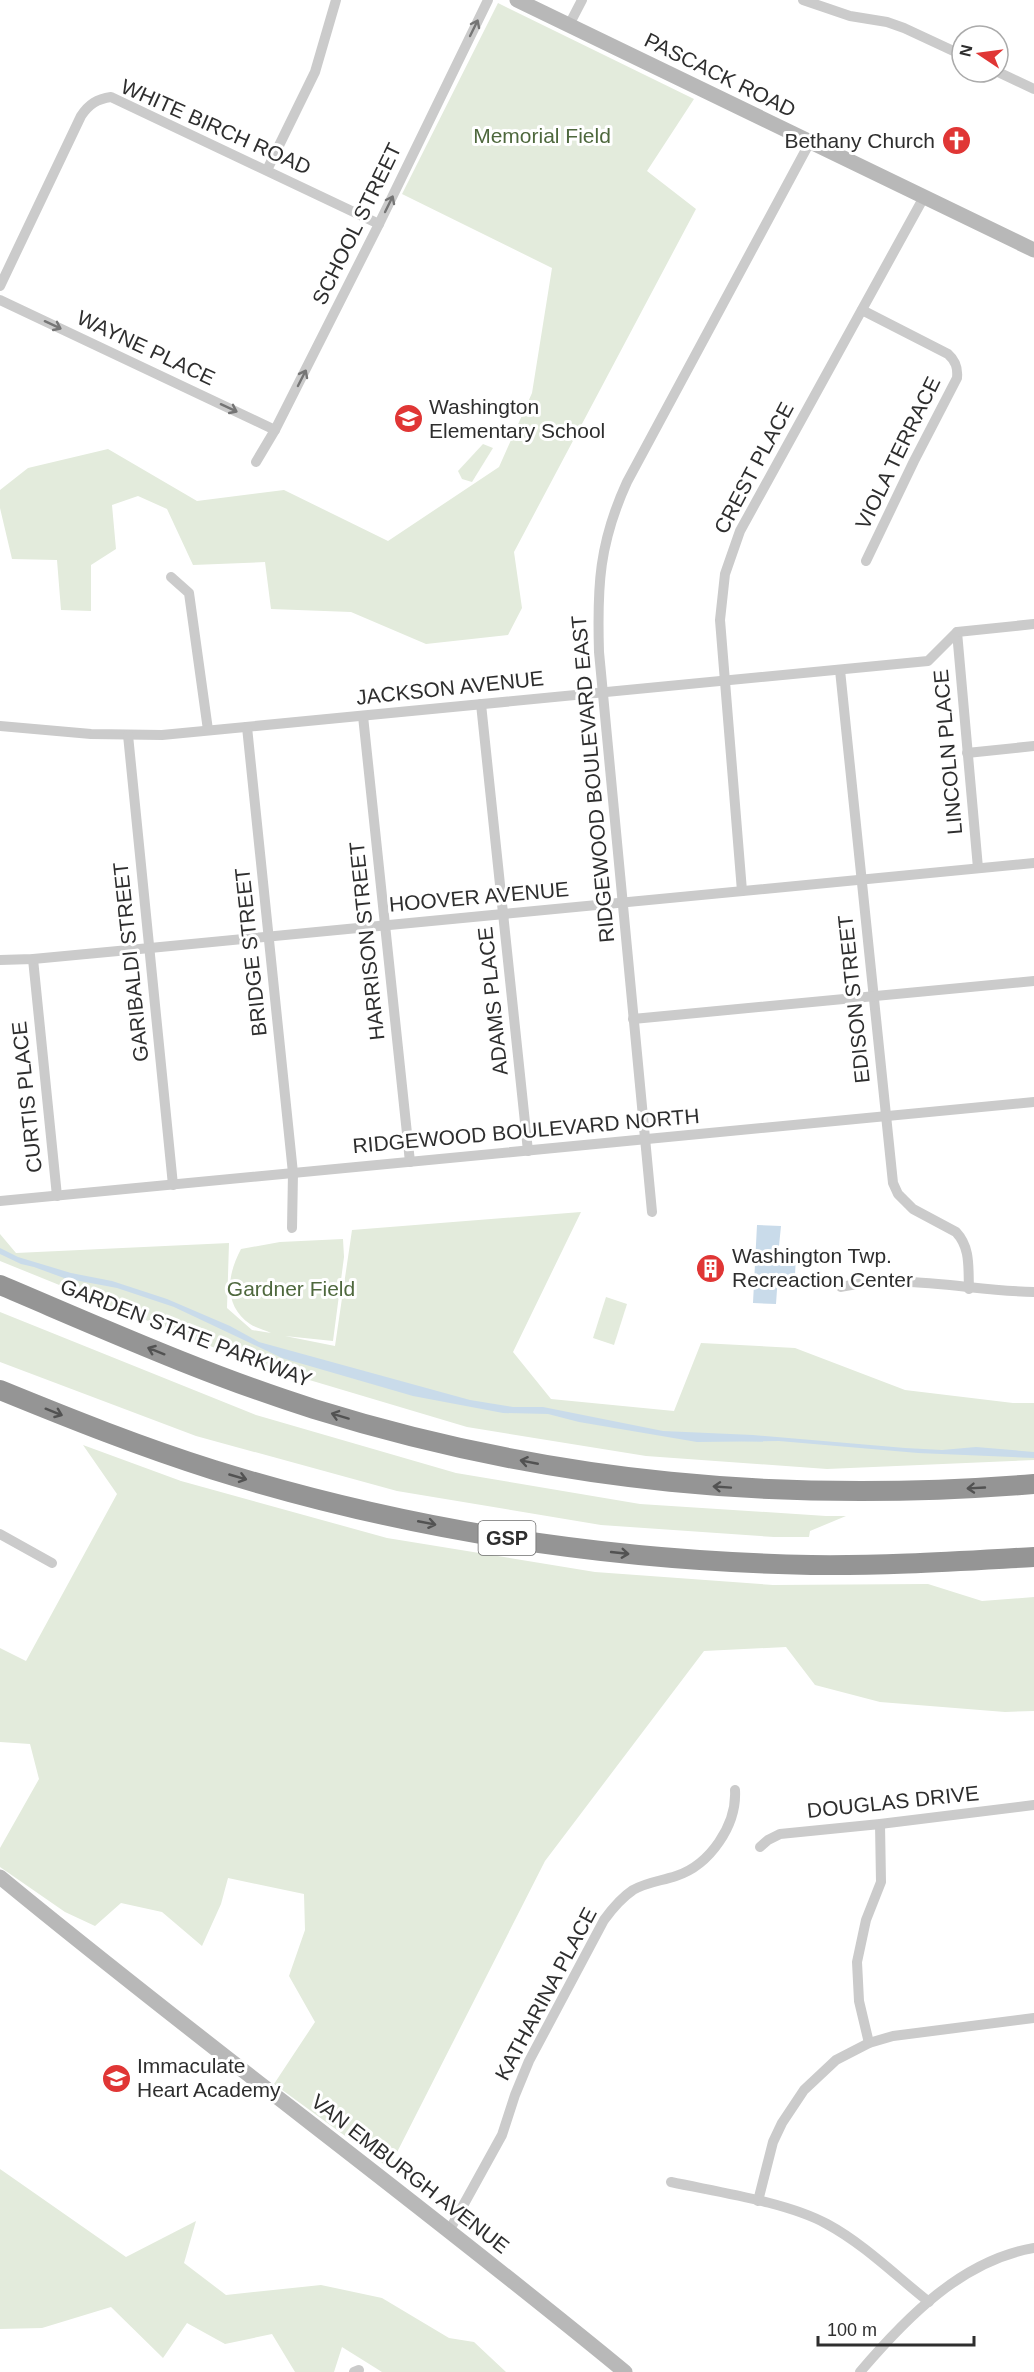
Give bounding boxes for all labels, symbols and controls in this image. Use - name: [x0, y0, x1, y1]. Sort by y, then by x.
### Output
- one-way arrow: [469, 20, 481, 38]
- north arrow: [950, 24, 1010, 84]
- street label: PASCACK ROAD: [641, 28, 800, 121]
- text: N: [956, 43, 975, 58]
- street label: WHITE BIRCH ROAD: [118, 74, 315, 179]
- park label: Memorial Field: [473, 124, 611, 147]
- church icon: Bethany Church: [940, 125, 972, 157]
- place label: Bethany Church: [784, 129, 935, 152]
- street label: SCHOOL STREET: [308, 139, 406, 308]
- one-way arrow: [384, 195, 396, 213]
- street label: WAYNE PLACE: [74, 306, 219, 390]
- one-way arrow: [43, 320, 61, 332]
- one-way arrow: [296, 369, 308, 387]
- street label: VIOLA TERRACE: [851, 373, 944, 533]
- place label: Washington Elementary School: [429, 395, 605, 442]
- street label: CREST PLACE: [709, 398, 798, 537]
- one-way arrow: [220, 403, 238, 415]
- school or university icon: Washington Elementary School: [392, 403, 424, 435]
- street label: RIDGEWOOD BOULEVARD EAST: [567, 614, 618, 944]
- street label: JACKSON AVENUE: [355, 666, 545, 709]
- street label: LINCOLN PLACE: [929, 668, 966, 836]
- street label: HARRISON STREET: [345, 840, 388, 1041]
- street label: GARIBALDI STREET: [109, 861, 152, 1063]
- street label: BRIDGE STREET: [230, 867, 271, 1037]
- street label: HOOVER AVENUE: [388, 877, 570, 916]
- street label: EDISON STREET: [833, 914, 874, 1084]
- street label: ADAMS PLACE: [473, 926, 512, 1077]
- street label: CURTIS PLACE: [7, 1020, 46, 1174]
- street label: RIDGEWOOD BOULEVARD NORTH: [352, 1104, 700, 1157]
- place label: Washington Twp. Recreaction Center: [732, 1244, 913, 1291]
- building icon: Washington Twp. Recreaction Center: [695, 1252, 727, 1284]
- street label: GARDEN STATE PARKWAY: [57, 1274, 315, 1391]
- park label: Gardner Field: [227, 1277, 355, 1300]
- one-way arrow: [147, 1345, 166, 1356]
- one-way arrow: [44, 1407, 63, 1418]
- one-way arrow: [330, 1410, 349, 1421]
- one-way arrow: [520, 1456, 539, 1467]
- one-way arrow: [228, 1472, 247, 1483]
- one-way arrow: [713, 1482, 733, 1493]
- one-way arrow: [966, 1483, 986, 1494]
- one-way arrow: [417, 1518, 437, 1529]
- road number: GSP: [478, 1521, 536, 1555]
- one-way arrow: [610, 1548, 629, 1559]
- street label: DOUGLAS DRIVE: [806, 1781, 980, 1822]
- street label: KATHARINA PLACE: [490, 1904, 601, 2084]
- place label: Immaculate Heart Academy: [137, 2054, 281, 2101]
- school or university icon: Immaculate Heart Academy: [100, 2062, 132, 2094]
- street label: VAN EMBURGH AVENUE: [307, 2089, 514, 2258]
- scale bar: [818, 2309, 974, 2347]
- text: 100 m: [827, 2320, 877, 2340]

